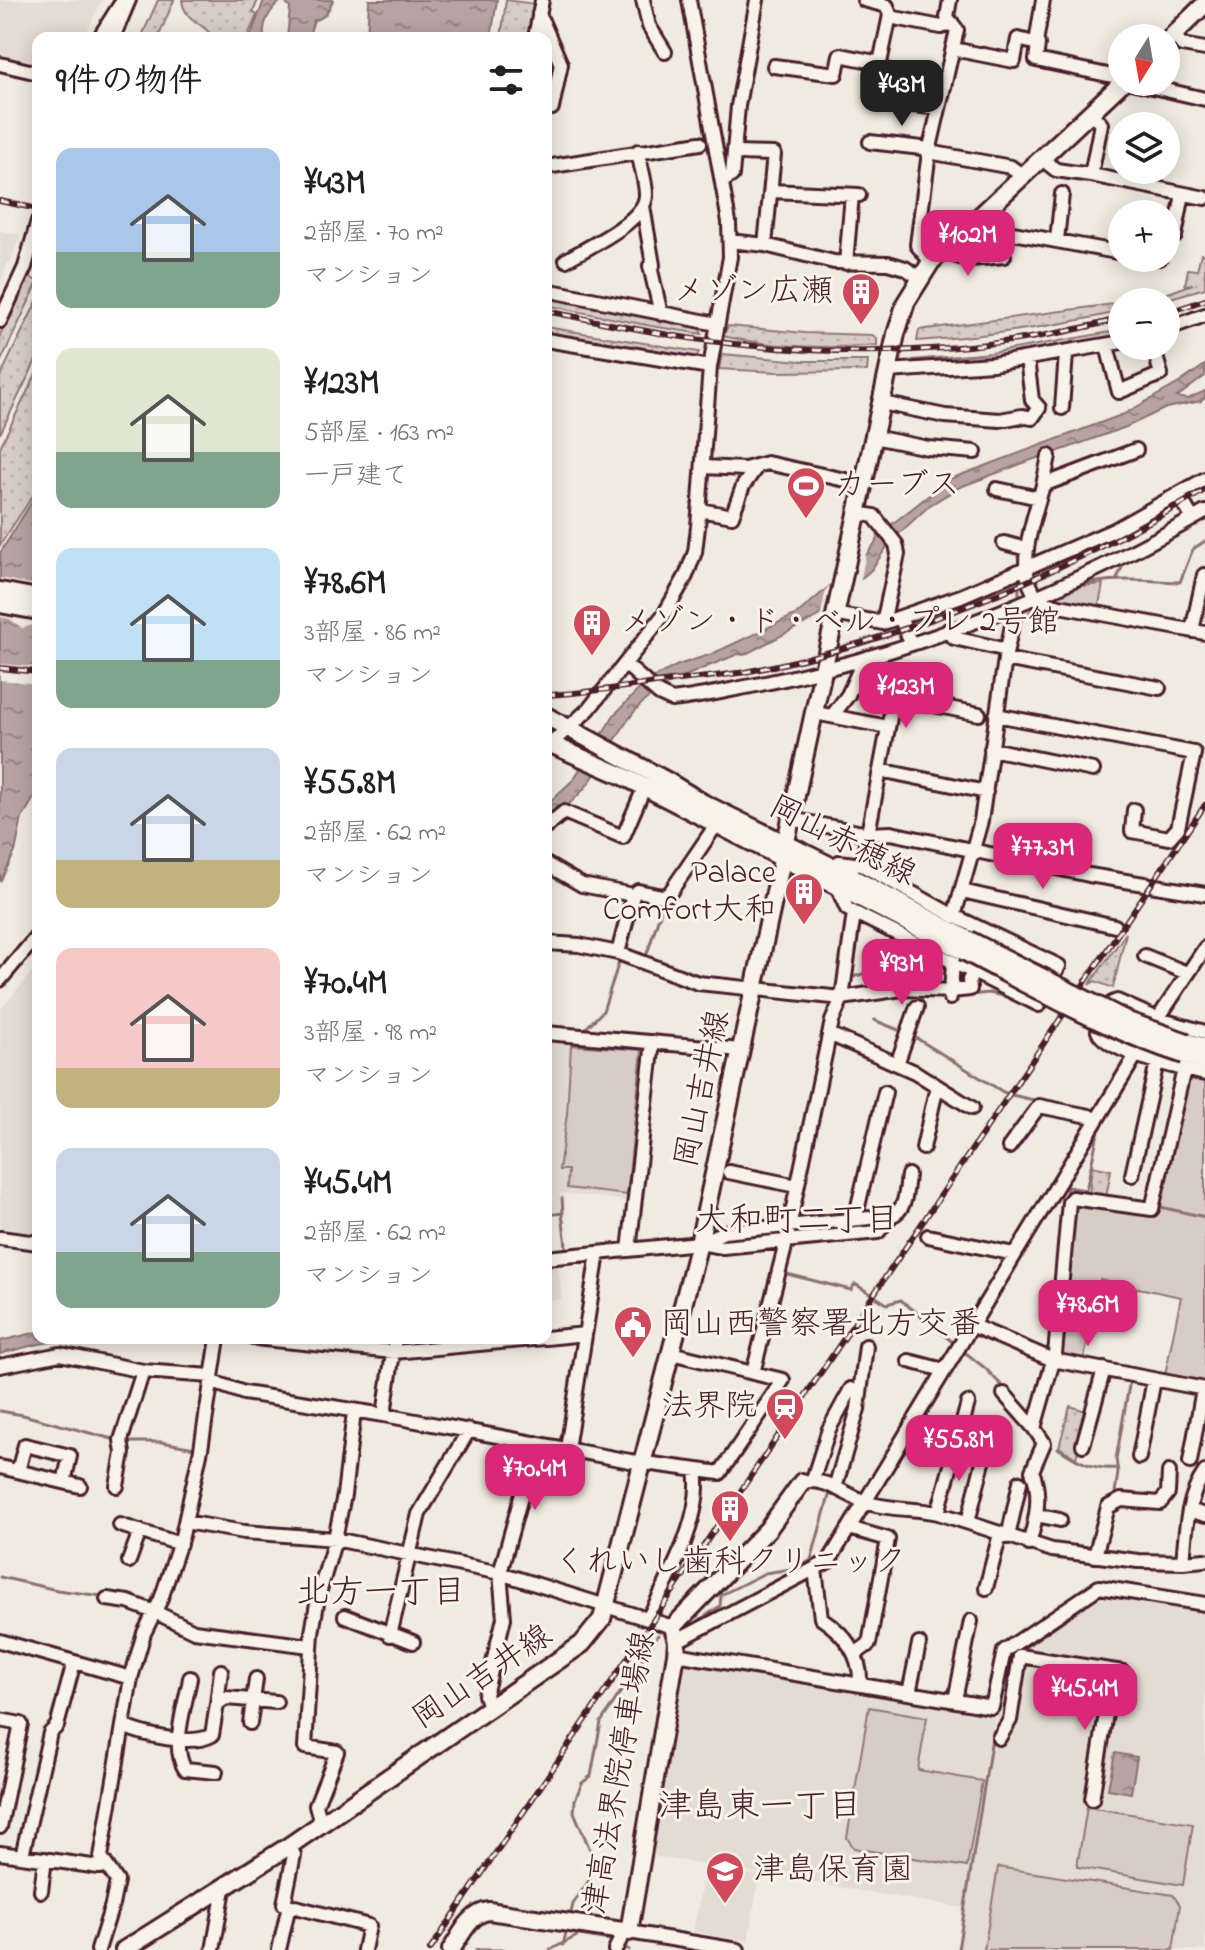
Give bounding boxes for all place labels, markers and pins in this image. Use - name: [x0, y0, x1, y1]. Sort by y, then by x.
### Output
- pin: ¥43M: [855, 60, 949, 128]
- pin: ¥102M: [912, 210, 1024, 278]
- place label: メゾン広瀬: [673, 269, 833, 316]
- building icon: メゾン広瀬: [840, 271, 882, 326]
- place label: カーブス: [834, 463, 960, 510]
- sports icon: カーブス: [785, 465, 827, 520]
- place label: メゾン・ド・ベル・プレ 2号館: [620, 600, 1060, 647]
- building icon: メゾン・ド・ベル・プレ 2号館: [571, 602, 613, 657]
- pin: ¥123M: [850, 662, 962, 730]
- pin: ¥77.3M: [978, 823, 1108, 891]
- place label: Palace Comfort大和: [603, 851, 777, 935]
- building icon: Palace Comfort大和: [783, 871, 825, 926]
- pin: ¥93M: [855, 939, 949, 1007]
- pin: ¥78.6M: [1023, 1280, 1153, 1348]
- place label: 岡山西警察署北方交番: [661, 1302, 981, 1349]
- public building icon: 岡山西警察署北方交番: [612, 1304, 654, 1359]
- place label: 法界院: [661, 1384, 757, 1431]
- station icon: 法界院: [764, 1386, 806, 1441]
- pin: ¥55.8M: [894, 1415, 1024, 1483]
- pin: ¥70.4M: [470, 1444, 600, 1512]
- building icon: くれいし歯科クリニック: [709, 1488, 751, 1543]
- place label: くれいし歯科クリニック: [554, 1540, 906, 1587]
- pin: ¥45.4M: [1020, 1664, 1150, 1732]
- place label: 津島保育園: [753, 1848, 913, 1895]
- school or university icon: 津島保育園: [704, 1850, 746, 1905]

